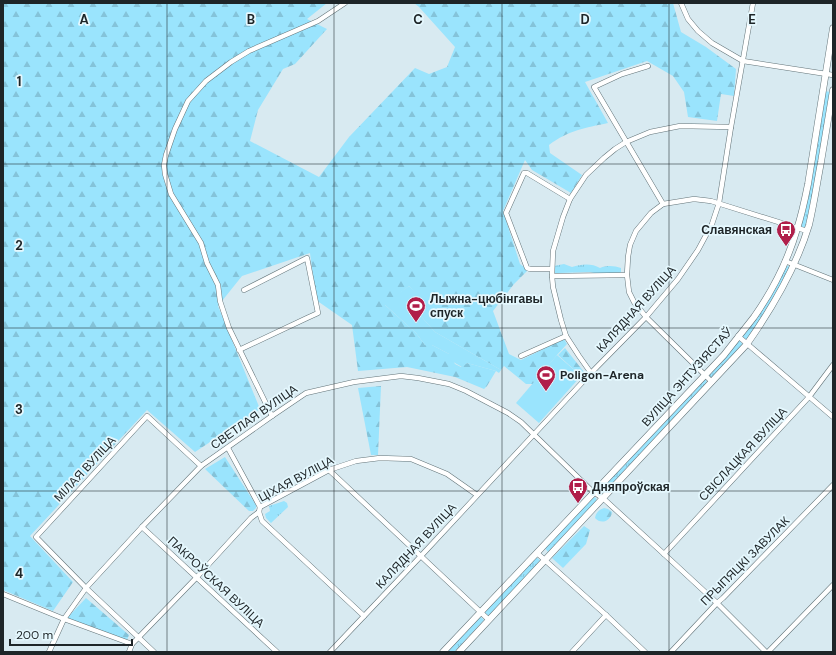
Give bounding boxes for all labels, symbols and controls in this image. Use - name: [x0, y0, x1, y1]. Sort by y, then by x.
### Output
- text: A: [79, 11, 89, 28]
- text: B: [247, 11, 255, 28]
- text: C: [413, 11, 423, 28]
- text: D: [580, 11, 590, 28]
- text: E: [748, 11, 756, 28]
- text: 1: [17, 73, 21, 90]
- bus stop icon: Славянская: [775, 219, 797, 247]
- place label: Славянская: [701, 222, 772, 238]
- text: 2: [15, 237, 23, 254]
- street label: КАЛЯДНАЯ ВУЛІЦА: [593, 262, 679, 356]
- place label: Лыжна-цюбінгавы спуск: [430, 291, 543, 321]
- sports icon: Лыжна-цюбінгавы спуск: [405, 295, 427, 323]
- street label: ВУЛІЦА ЭНТУЗІЯСТАЎ: [638, 324, 736, 430]
- sports icon: Poligon-Arena: [535, 364, 557, 392]
- place label: Poligon-Arena: [560, 367, 644, 383]
- street label: СВЕТЛАЯ ВУЛІЦА: [207, 381, 301, 453]
- text: 3: [15, 401, 23, 418]
- street label: СВІСЛАЦКАЯ ВУЛІЦА: [695, 404, 791, 504]
- street label: МІЛАЯ ВУЛІЦА: [51, 433, 119, 505]
- street label: ЦІХАЯ ВУЛІЦА: [256, 452, 336, 506]
- bus stop icon: Дняпроўская: [567, 476, 589, 504]
- place label: Дняпроўская: [592, 479, 670, 495]
- street label: КАЛЯДНАЯ ВУЛІЦА: [372, 500, 460, 592]
- street label: ПРЫПЯЦКІ ЗАВУЛАК: [697, 513, 793, 609]
- street label: ПАКРОЎСКАЯ ВУЛІЦА: [164, 533, 268, 631]
- text: 4: [15, 565, 23, 582]
- scale bar: [10, 621, 132, 647]
- text: 200 m: [16, 627, 53, 643]

